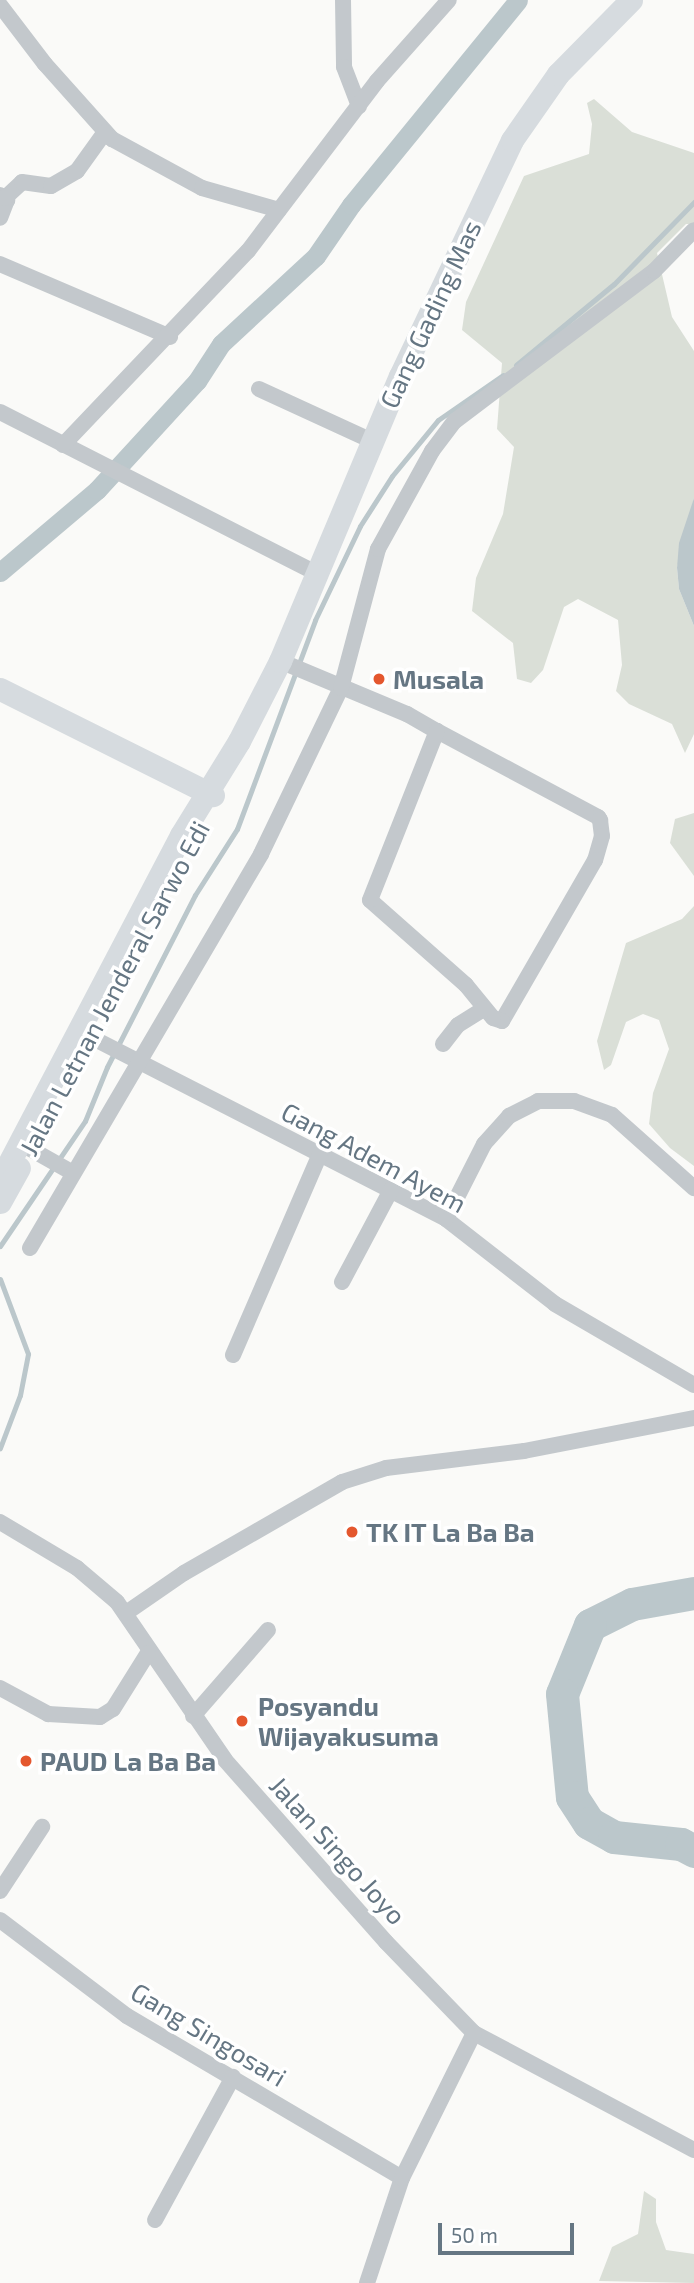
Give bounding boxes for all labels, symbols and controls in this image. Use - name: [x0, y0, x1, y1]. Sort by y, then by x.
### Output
- street label: Gang Gading Mas: [373, 215, 487, 413]
- place label: Musala: [393, 663, 484, 695]
- marker: Musala: [371, 671, 387, 687]
- street label: Jalan Letnan Jenderal Sarwo Edi: [12, 815, 216, 1161]
- street label: Gang Adem Ayem: [276, 1095, 472, 1219]
- place label: TK IT La Ba Ba: [366, 1516, 536, 1548]
- marker: TK IT La Ba Ba: [344, 1524, 360, 1540]
- place label: Posyandu Wijayakusuma: [258, 1690, 439, 1752]
- marker: Posyandu Wijayakusuma: [232, 1711, 252, 1731]
- place label: PAUD La Ba Ba: [40, 1745, 216, 1777]
- marker: PAUD La Ba Ba: [18, 1753, 34, 1769]
- street label: Jalan Singo Joyo: [263, 1769, 413, 1931]
- street label: Gang Singosari: [126, 1975, 292, 2093]
- scale bar: [442, 2210, 578, 2254]
- text: 50 m: [451, 2222, 498, 2247]

